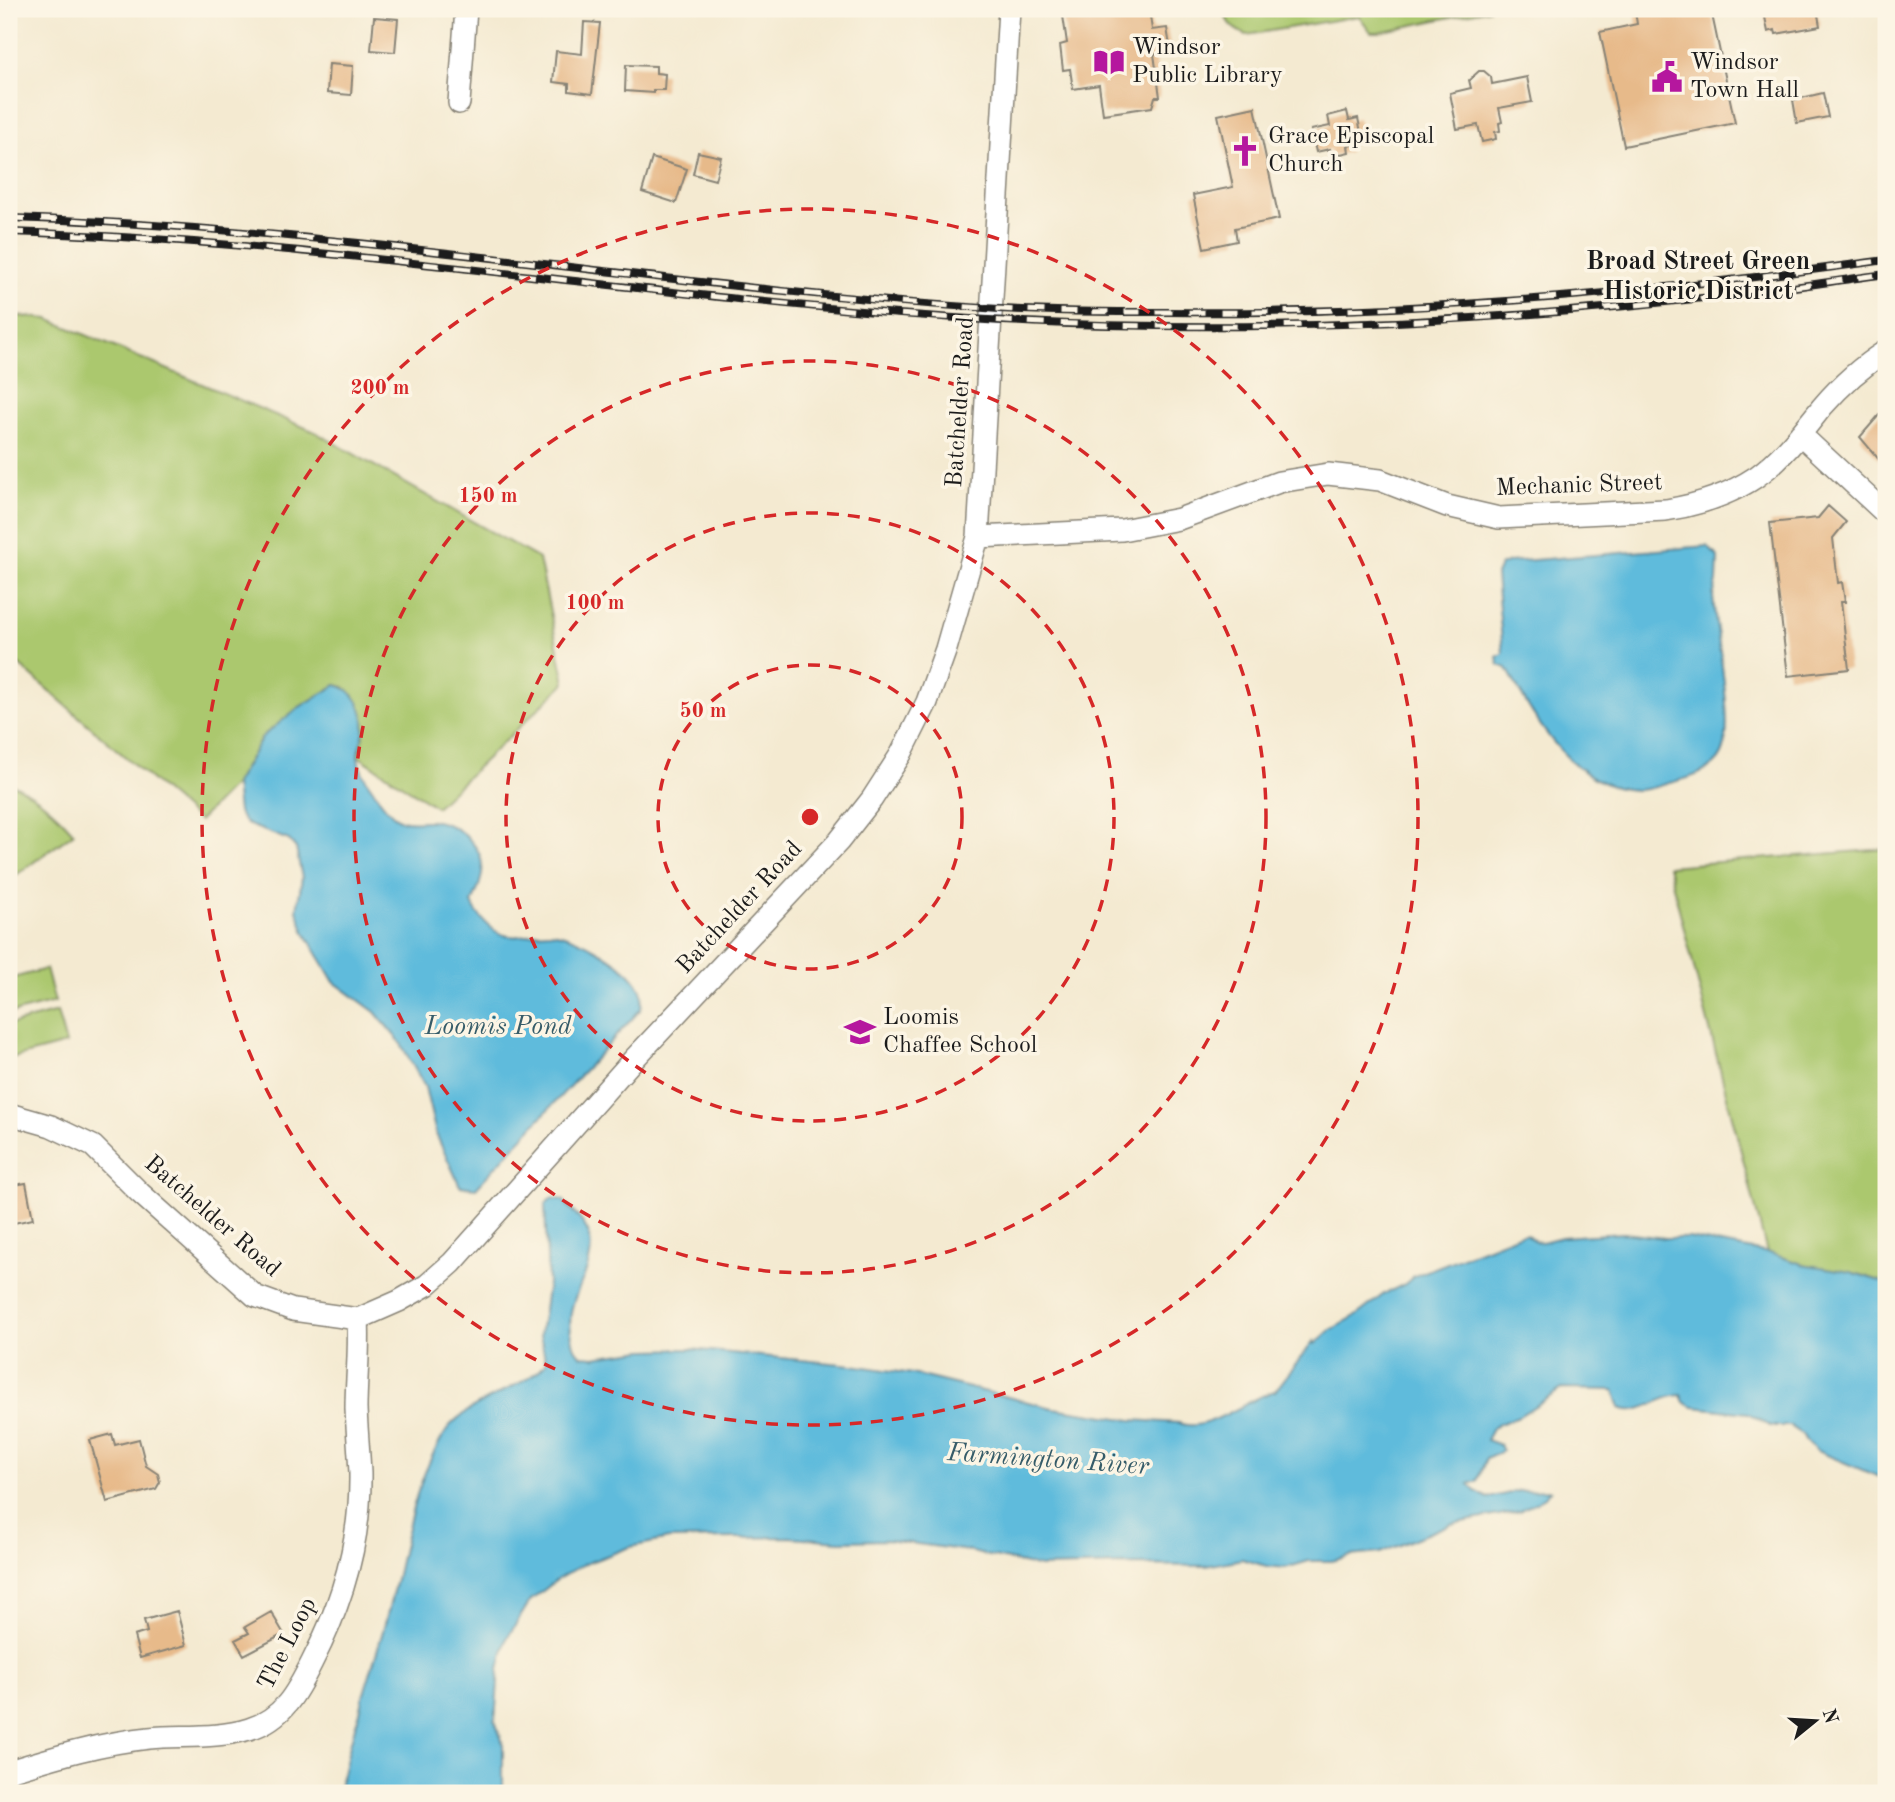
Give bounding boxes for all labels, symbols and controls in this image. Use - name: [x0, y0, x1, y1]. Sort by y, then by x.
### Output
- place label: Windsor Public Library: [1132, 36, 1283, 88]
- library icon: Windsor Public Library: [1092, 45, 1126, 79]
- place label: Windsor Town Hall: [1690, 51, 1799, 103]
- public building icon: Windsor Town Hall: [1650, 60, 1684, 94]
- place label: Grace Episcopal Church: [1268, 125, 1434, 177]
- church icon: Grace Episcopal Church: [1228, 134, 1262, 168]
- district label: Broad Street Green Historic District: [1586, 249, 1810, 305]
- street label: Batchelder Road: [943, 316, 979, 488]
- text: 200 m: [350, 378, 410, 399]
- street label: Mechanic Street: [1495, 471, 1663, 501]
- text: 150 m: [458, 486, 518, 507]
- text: 100 m: [565, 593, 625, 614]
- text: 50 m: [679, 701, 727, 722]
- centre of rings: [798, 805, 822, 829]
- street label: Batchelder Road: [673, 837, 807, 979]
- place label: Loomis Chaffee School: [883, 1006, 1037, 1058]
- water label: Loomis Pond: [423, 1014, 572, 1040]
- school or university icon: Loomis Chaffee School: [843, 1015, 877, 1049]
- street label: Batchelder Road: [139, 1152, 285, 1282]
- water label: Farmington River: [945, 1440, 1151, 1480]
- street label: The Loop: [255, 1594, 321, 1694]
- north arrow: [1780, 1686, 1850, 1756]
- text: N: [1818, 1707, 1840, 1727]

